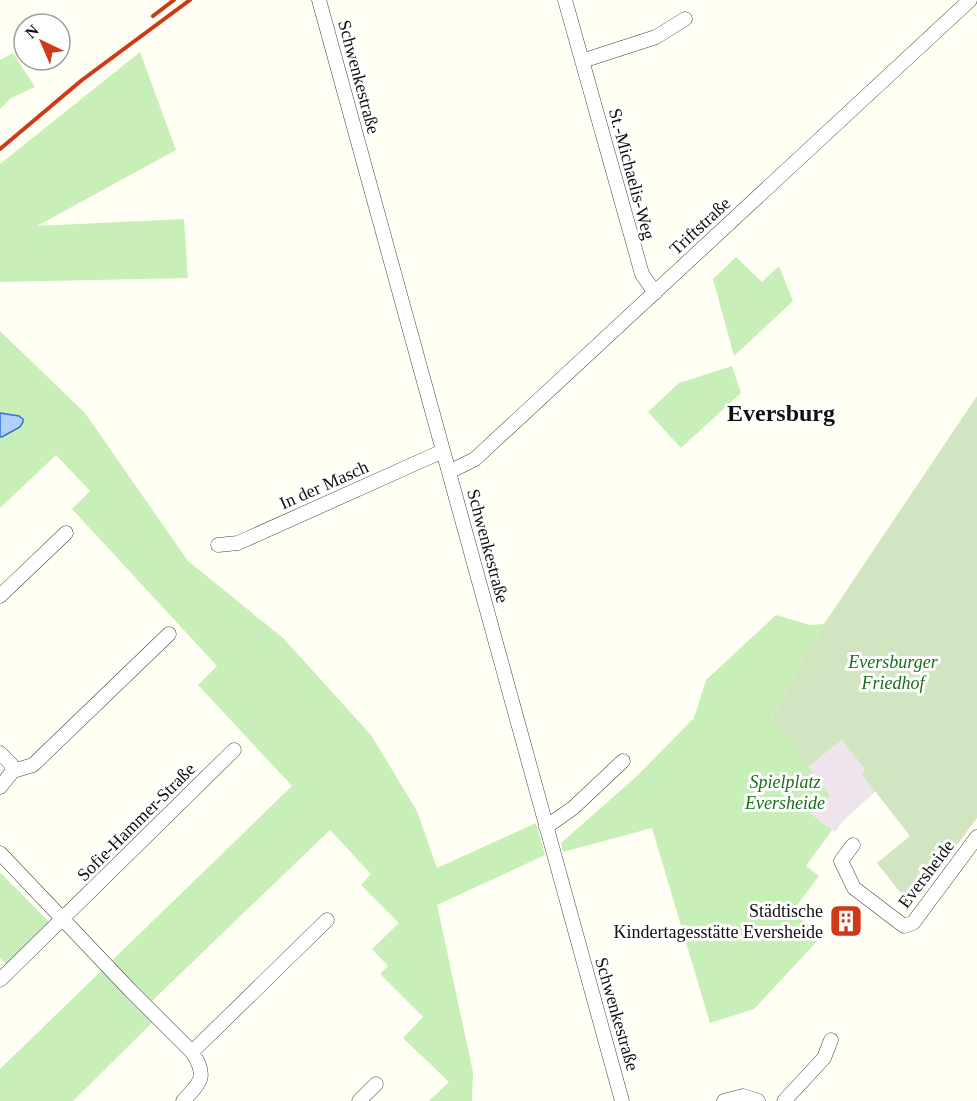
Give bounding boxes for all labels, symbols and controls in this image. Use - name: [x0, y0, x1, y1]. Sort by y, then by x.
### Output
- north arrow: [12, 12, 72, 72]
- street label: Schwenkestraße: [334, 18, 384, 136]
- text: N: [22, 21, 42, 42]
- street label: St.-Michaelis-Weg: [605, 106, 659, 242]
- street label: Triftstraße: [666, 193, 734, 259]
- district label: Eversburg: [727, 400, 835, 426]
- street label: In der Masch: [277, 457, 371, 513]
- street label: Schwenkestraße: [463, 487, 513, 605]
- park label: Eversburger Friedhof: [847, 652, 939, 693]
- street label: Sofie-Hammer-Straße: [73, 759, 199, 885]
- park label: Spielplatz Eversheide: [744, 772, 825, 813]
- street label: Eversheide: [894, 836, 958, 912]
- place label: Städtische Kindertagesstätte Eversheide: [614, 901, 823, 942]
- building icon: Städtische Kindertagesstätte Eversheide: [828, 903, 864, 939]
- street label: Schwenkestraße: [591, 955, 643, 1073]

